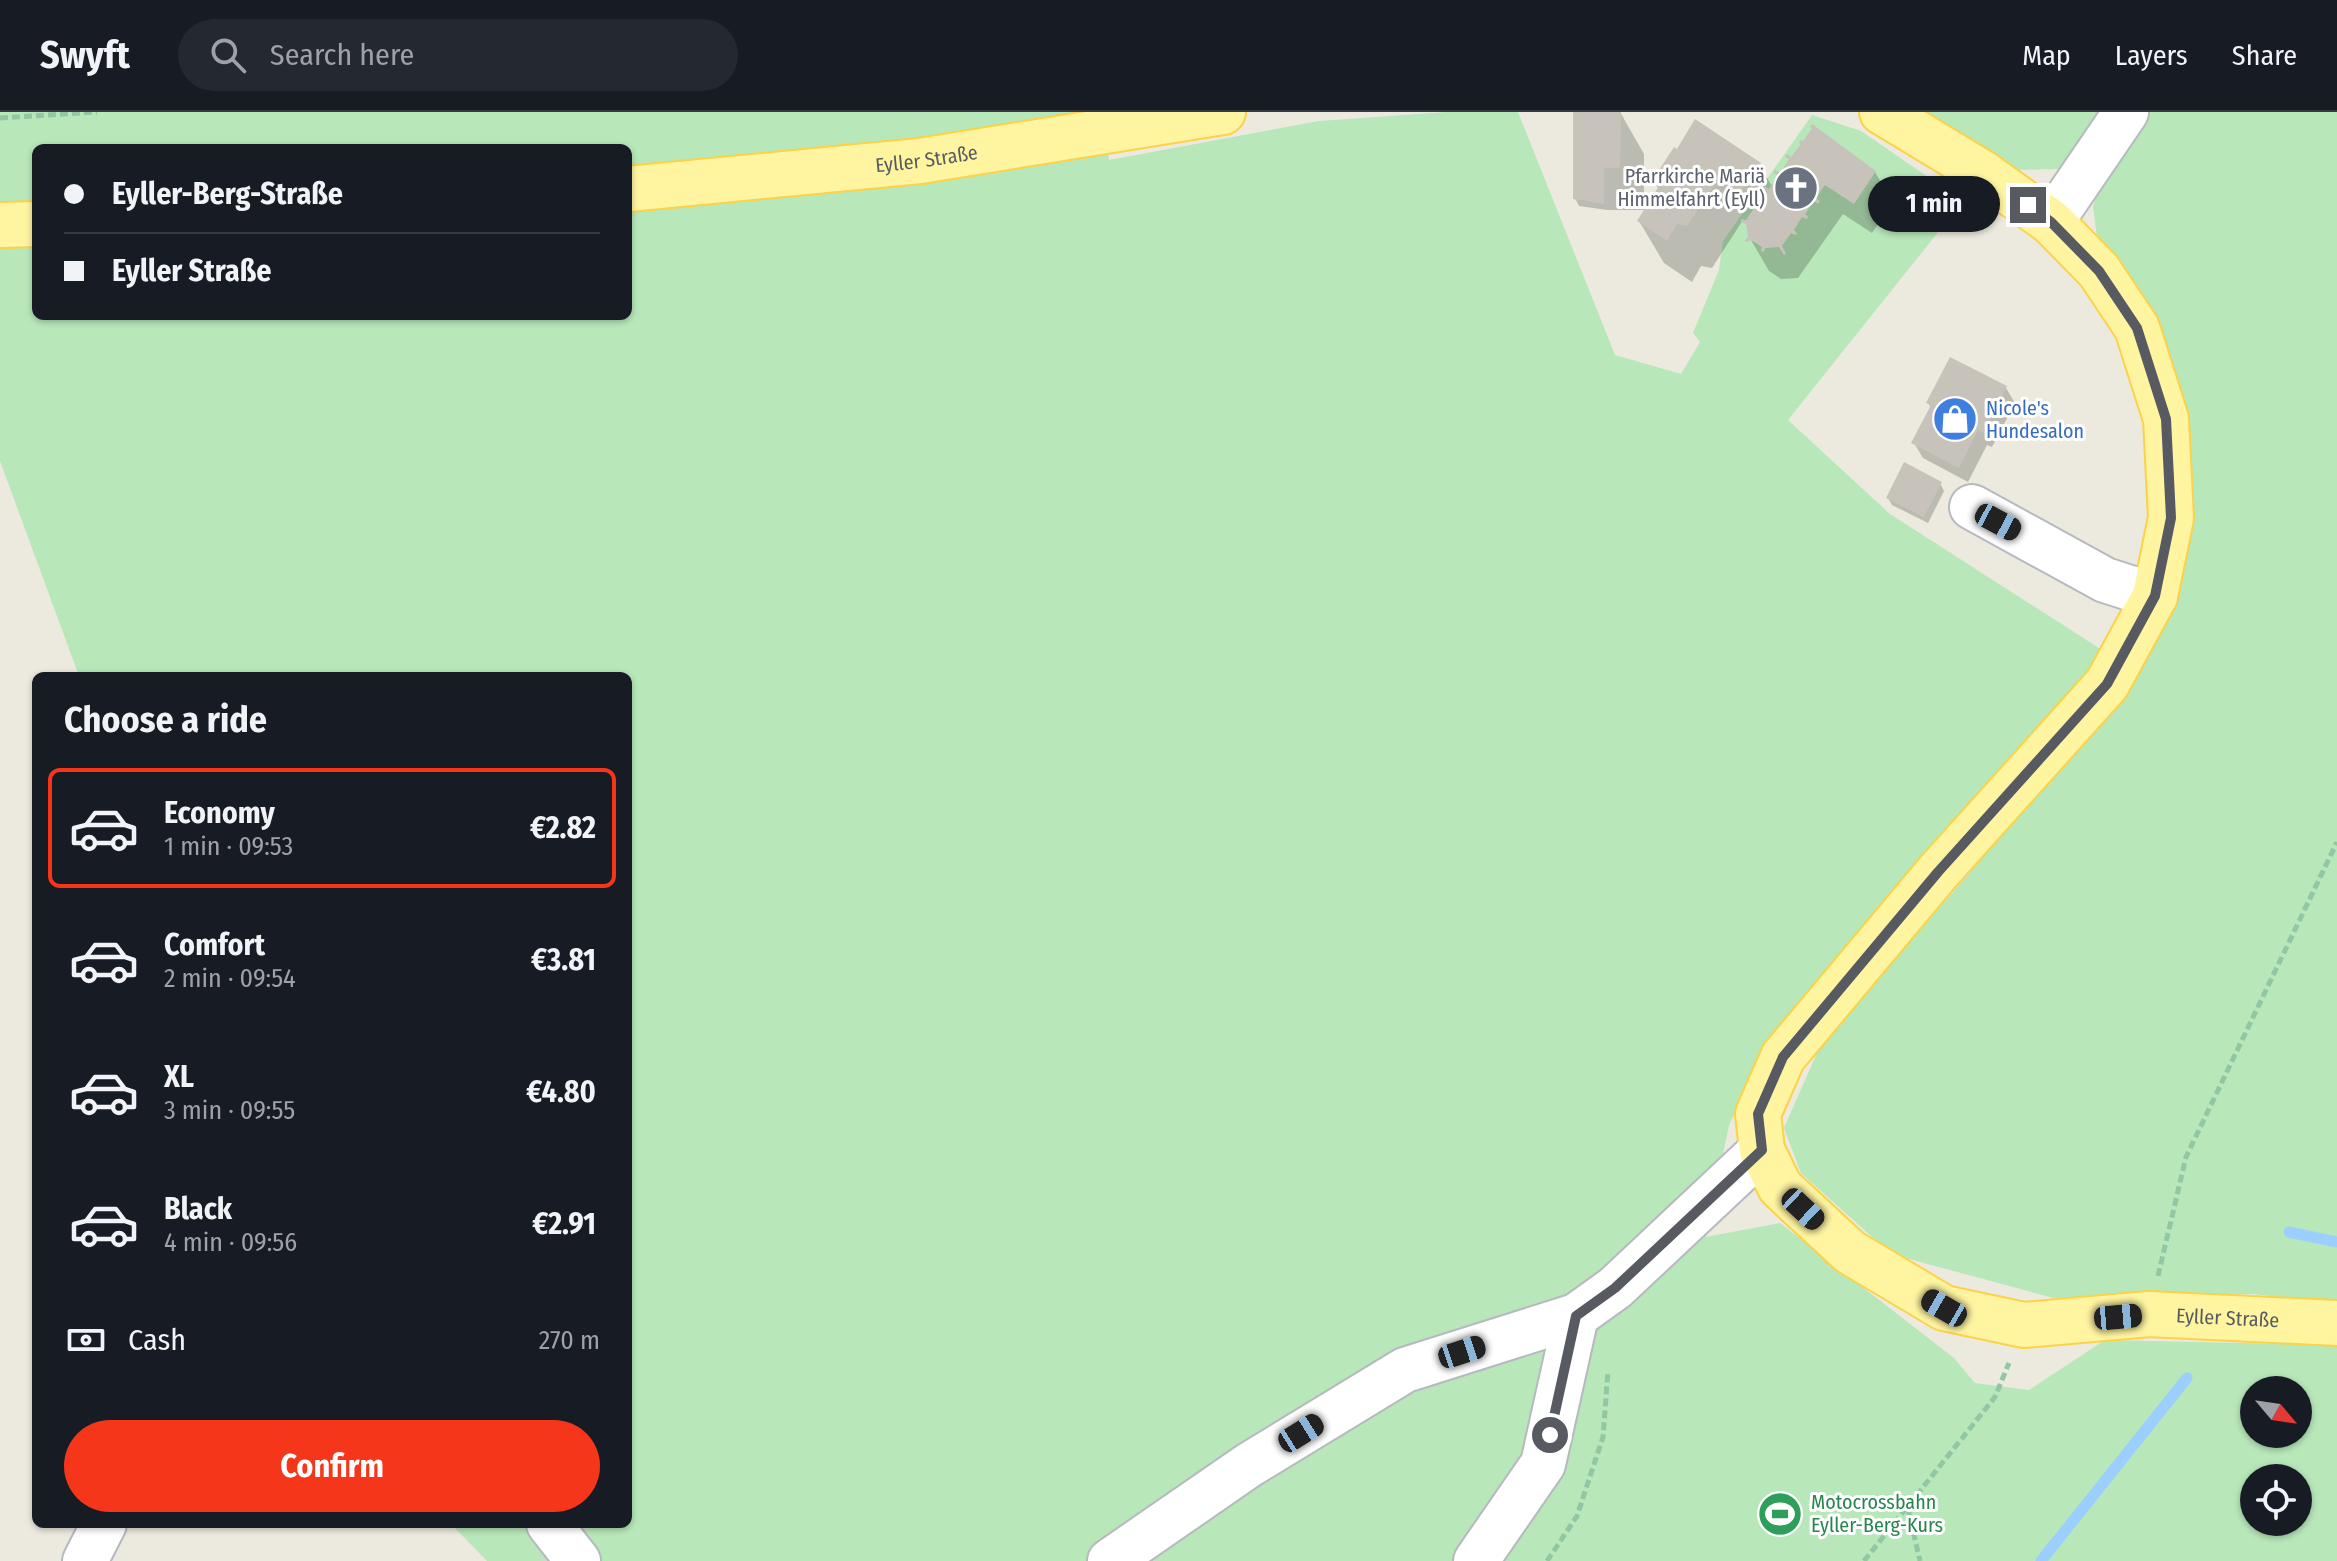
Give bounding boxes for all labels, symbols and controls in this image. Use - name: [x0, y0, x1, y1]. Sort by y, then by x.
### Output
- search box: [178, 19, 738, 91]
- text: Swyft: [40, 32, 130, 78]
- icon: search: [206, 33, 250, 77]
- text: Search here: [270, 37, 414, 73]
- text: Map: [2022, 39, 2071, 72]
- text: Layers: [2115, 39, 2188, 72]
- text: Share: [2232, 39, 2297, 72]
- street label: Eyller Straße: [874, 140, 979, 177]
- place label: Pfarrkirche Mariä Himmelfahrt (Eyll): [1617, 164, 1765, 211]
- church icon: Pfarrkirche Mariä Himmelfahrt (Eyll): [1772, 164, 1820, 212]
- text: Eyller-Berg-Straße: [112, 176, 343, 212]
- callout: 1 min: [1868, 177, 2000, 233]
- route end: [2010, 187, 2046, 223]
- text: 1 min: [1906, 188, 1962, 219]
- text: Eyller Straße: [112, 253, 271, 289]
- shop icon: Nicole's Hundesalon: [1931, 395, 1979, 443]
- place label: Nicole's Hundesalon: [1986, 396, 2084, 443]
- car: [1971, 500, 2025, 544]
- text: Choose a ride: [64, 698, 267, 742]
- icon: car: [68, 792, 140, 864]
- text: Economy: [164, 795, 275, 831]
- text: €2.82: [530, 810, 596, 846]
- text: 1 min · 09:53: [164, 831, 293, 862]
- icon: car: [68, 924, 140, 996]
- text: Comfort: [164, 927, 265, 963]
- text: €3.81: [531, 942, 596, 978]
- text: 2 min · 09:54: [164, 963, 296, 994]
- icon: car: [68, 1056, 140, 1128]
- text: XL: [164, 1059, 194, 1095]
- text: €4.80: [526, 1074, 596, 1110]
- text: 3 min · 09:55: [164, 1095, 295, 1126]
- car: [1777, 1184, 1829, 1234]
- icon: car: [68, 1188, 140, 1260]
- text: Black: [164, 1191, 232, 1227]
- text: €2.91: [532, 1206, 596, 1242]
- text: 4 min · 09:56: [164, 1227, 297, 1258]
- car: [1917, 1286, 1971, 1330]
- car: [2093, 1303, 2143, 1331]
- street label: Eyller Straße: [2175, 1303, 2280, 1332]
- icon: cash: [64, 1318, 108, 1362]
- text: Cash: [128, 1322, 186, 1358]
- text: 270 m: [539, 1325, 600, 1356]
- car: [1435, 1333, 1489, 1371]
- north arrow: [2240, 1376, 2312, 1448]
- map controls: [2240, 1376, 2312, 1536]
- car: [1274, 1410, 1328, 1456]
- route start: [1532, 1417, 1568, 1453]
- button: Confirm: [64, 1420, 600, 1512]
- button: locate: [2240, 1464, 2312, 1536]
- sports icon: Motocrossbahn Eyller-Berg-Kurs: [1756, 1490, 1804, 1538]
- place label: Motocrossbahn Eyller-Berg-Kurs: [1811, 1490, 1943, 1537]

